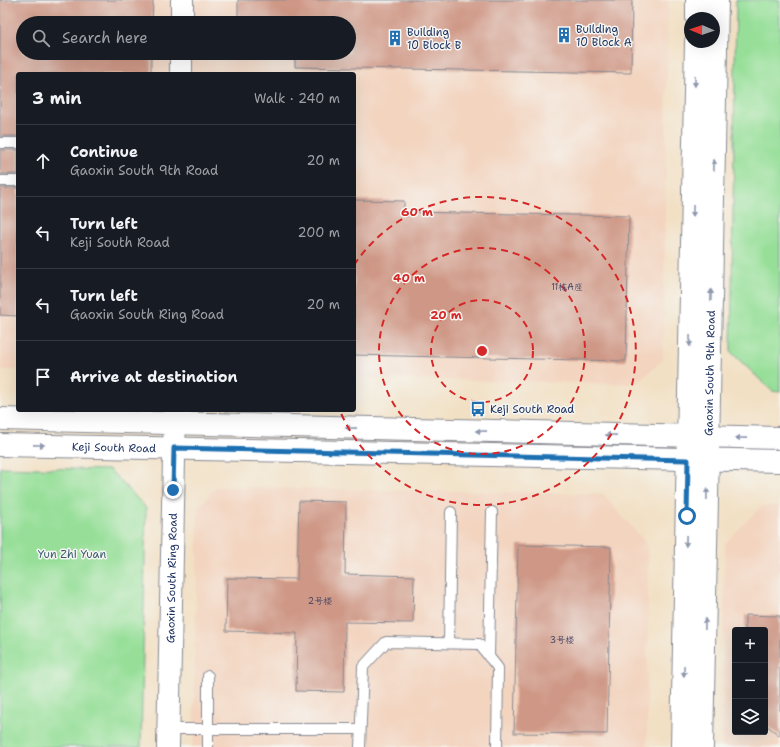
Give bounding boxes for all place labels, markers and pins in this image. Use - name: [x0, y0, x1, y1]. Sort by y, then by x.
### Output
- place label: Building 10 Block A: [576, 22, 632, 50]
- place label: Building 10 Block B: [407, 25, 462, 53]
- building icon: Building 10 Block A: [555, 26, 573, 44]
- building icon: Building 10 Block B: [386, 29, 404, 47]
- centre of rings: [475, 344, 489, 358]
- bus stop icon: Keji South Road: [469, 400, 487, 418]
- place label: Keji South Road: [490, 402, 574, 417]

